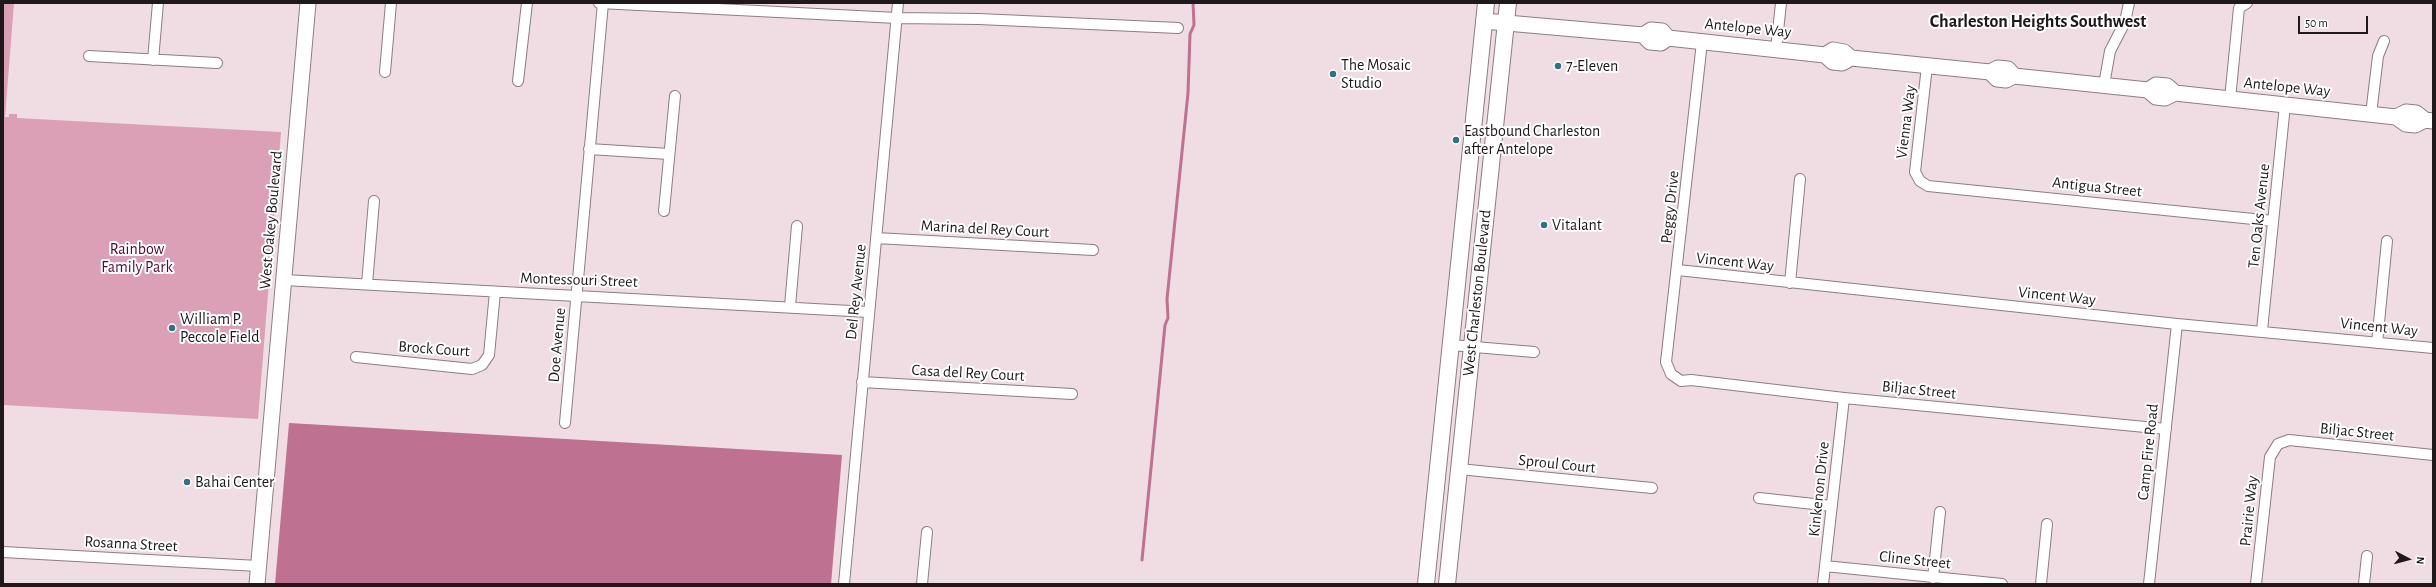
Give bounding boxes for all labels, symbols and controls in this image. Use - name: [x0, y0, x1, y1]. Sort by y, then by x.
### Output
- scale bar: [2300, 8, 2370, 34]
- district label: Charleston Heights Southwest: [1930, 11, 2146, 33]
- street label: Antelope Way: [1704, 14, 1792, 42]
- text: 50 m: [2305, 17, 2328, 29]
- place label: The Mosaic Studio: [1341, 55, 1411, 93]
- place label: 7-Eleven: [1566, 56, 1618, 76]
- marker: 7-Eleven: [1553, 61, 1563, 71]
- marker: The Mosaic Studio: [1328, 69, 1338, 79]
- street label: Antelope Way: [2243, 73, 2331, 101]
- street label: Vienna Way: [1892, 84, 1920, 160]
- place label: Eastbound Charleston after Antelope: [1464, 121, 1600, 159]
- marker: Eastbound Charleston after Antelope: [1451, 135, 1461, 145]
- street label: West Oakey Boulevard: [255, 150, 287, 290]
- street label: Ten Oaks Avenue: [2244, 163, 2274, 269]
- street label: Peggy Drive: [1657, 170, 1683, 244]
- street label: Antigua Street: [2051, 173, 2143, 201]
- street label: West Charleston Boulevard: [1459, 209, 1495, 377]
- place label: Vitalant: [1552, 215, 1602, 235]
- street label: Marina del Rey Court: [920, 216, 1050, 242]
- marker: Vitalant: [1539, 220, 1549, 230]
- park label: Rainbow Family Park: [101, 239, 173, 277]
- street label: Del Rey Avenue: [841, 243, 871, 341]
- street label: Vincent Way: [1695, 248, 1775, 276]
- street label: Montessouri Street: [520, 268, 638, 292]
- street label: Vincent Way: [2017, 282, 2097, 310]
- street label: Doe Avenue: [544, 307, 570, 383]
- place label: William P. Peccole Field: [180, 309, 260, 347]
- street label: Vincent Way: [2339, 313, 2419, 341]
- marker: William P. Peccole Field: [167, 323, 177, 333]
- street label: Brock Court: [398, 337, 470, 361]
- street label: Casa del Rey Court: [911, 360, 1025, 386]
- street label: Biljac Street: [1881, 377, 1957, 403]
- street label: Camp Fire Road: [2133, 403, 2163, 501]
- street label: Biljac Street: [2319, 419, 2395, 445]
- street label: Kinkenon Drive: [1804, 441, 1834, 537]
- street label: Sproul Court: [1517, 450, 1597, 478]
- place label: Bahai Center: [195, 472, 274, 492]
- street label: Prairie Way: [2236, 475, 2262, 547]
- marker: Bahai Center: [182, 477, 192, 487]
- street label: Rosanna Street: [84, 532, 178, 556]
- north arrow: [2388, 539, 2428, 579]
- street label: Cline Street: [1878, 547, 1952, 573]
- text: N: [2415, 556, 2426, 565]

